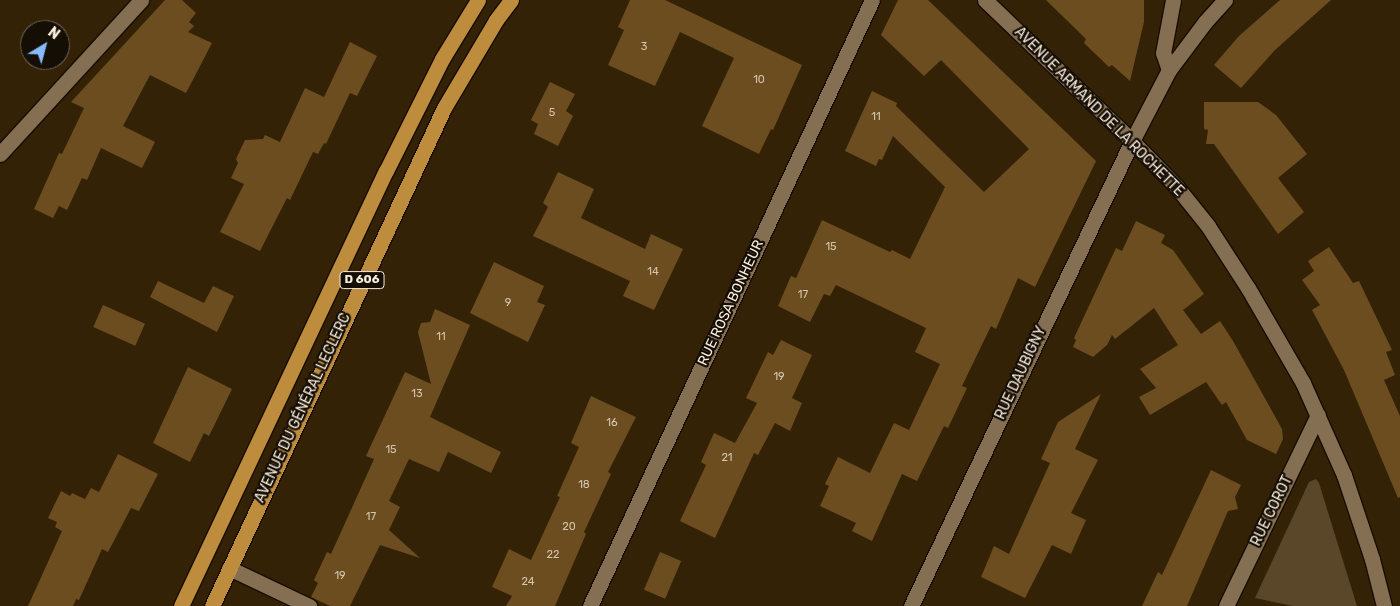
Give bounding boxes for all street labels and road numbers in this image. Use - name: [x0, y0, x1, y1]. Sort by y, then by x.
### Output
- street label: AVENUE ARMAND DE LA ROCHETTE: [1011, 24, 1187, 200]
- street label: RUE ROSA BONHEUR: [694, 237, 768, 369]
- road number: D 606: [340, 270, 384, 290]
- street label: AVENUE DU GÉNÉRAL LECLERC: [252, 311, 354, 505]
- street label: RUE DAUBIGNY: [992, 324, 1050, 422]
- street label: RUE COROT: [1248, 473, 1296, 549]

